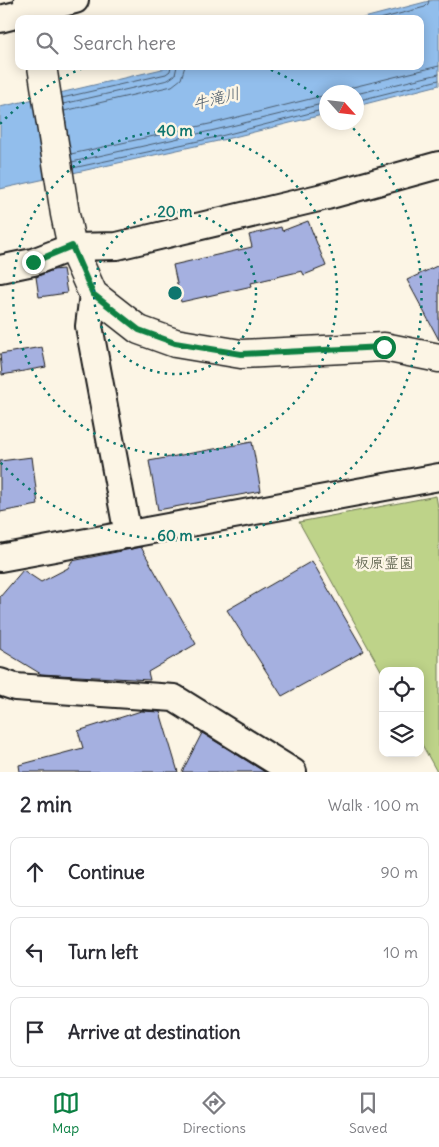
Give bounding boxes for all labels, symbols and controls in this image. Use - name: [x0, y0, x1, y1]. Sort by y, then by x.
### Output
- search box: [15, 15, 424, 70]
- icon: search: [33, 29, 61, 57]
- text: Search here: [73, 31, 176, 55]
- water label: 牛滝川: [190, 82, 242, 114]
- north arrow: [319, 85, 364, 130]
- text: 40 m: [157, 121, 193, 140]
- text: 20 m: [158, 202, 192, 221]
- route end: [22, 251, 45, 274]
- centre of rings: [166, 284, 184, 302]
- route start: [373, 336, 396, 359]
- text: 60 m: [157, 526, 193, 545]
- park label: 板原霊園: [354, 553, 414, 572]
- map controls: [379, 667, 424, 757]
- button: locate: [379, 667, 424, 712]
- button: layers: [379, 712, 424, 757]
- text: 2 min: [20, 791, 72, 818]
- text: Walk · 100 m: [328, 795, 419, 815]
- icon: ahead: [21, 858, 49, 886]
- text: Continue: [68, 860, 145, 884]
- text: 90 m: [380, 862, 418, 882]
- icon: left: [21, 938, 49, 966]
- text: Turn left: [68, 940, 138, 964]
- text: 10 m: [383, 942, 418, 962]
- icon: arrive: [21, 1018, 49, 1046]
- text: Arrive at destination: [68, 1020, 241, 1044]
- tab: Map: [52, 1089, 80, 1137]
- tab: Directions: [183, 1089, 246, 1137]
- tab: Saved: [349, 1089, 387, 1137]

